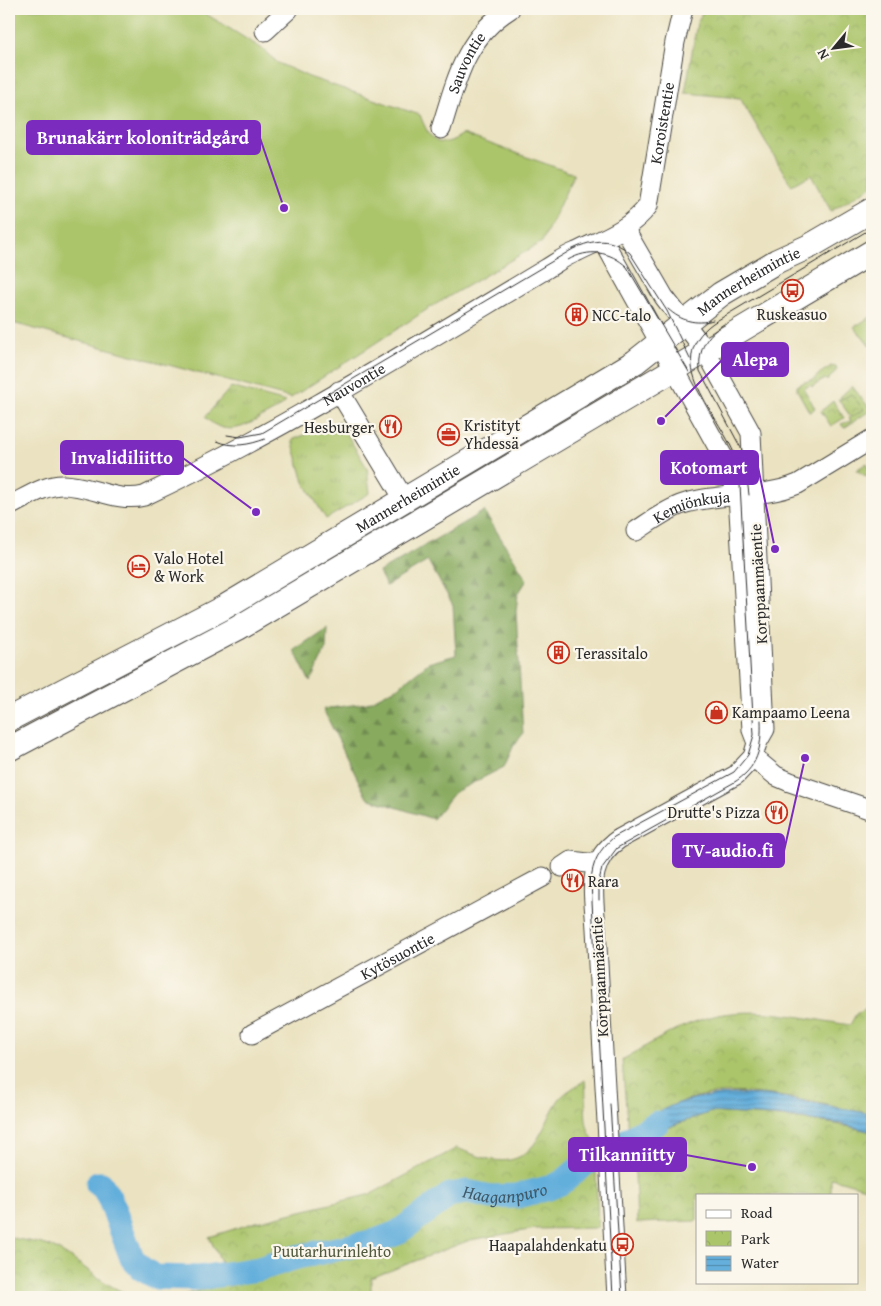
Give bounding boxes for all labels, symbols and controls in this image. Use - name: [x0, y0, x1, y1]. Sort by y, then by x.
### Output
- north arrow: [808, 22, 858, 72]
- street label: Sauvontie: [441, 26, 491, 97]
- text: N: [811, 45, 834, 63]
- street label: Koroistentie: [643, 80, 680, 166]
- callout: Brunakärr koloniträdgård: [27, 121, 260, 154]
- text: Brunakärr koloniträdgård: [37, 124, 250, 151]
- street label: Mannerheimintie: [691, 240, 804, 321]
- bus stop icon: Ruskeasuo: [780, 278, 804, 302]
- place label: Ruskeasuo: [757, 302, 827, 326]
- building icon: NCC-talo: [564, 303, 588, 327]
- place label: NCC-talo: [592, 303, 651, 327]
- callout: Alepa: [722, 343, 788, 376]
- text: Alepa: [732, 346, 778, 373]
- street label: Nauvontie: [318, 356, 390, 411]
- place label: Kristityt Yhdessä: [464, 413, 521, 455]
- place label: Hesburger: [304, 415, 374, 439]
- restaurant icon: Hesburger: [378, 415, 402, 439]
- office icon: Kristityt Yhdessä: [436, 422, 460, 446]
- callout: Invalidiliitto: [61, 441, 183, 474]
- text: Invalidiliitto: [71, 444, 173, 471]
- callout: Kotomart: [661, 451, 758, 484]
- text: Kotomart: [670, 454, 748, 481]
- street label: Mannerheimintie: [351, 457, 464, 538]
- street label: Kemiönkuja: [648, 484, 732, 529]
- street label: Korppaanmäentie: [743, 523, 773, 645]
- place label: Valo Hotel & Work: [154, 546, 224, 588]
- hotel icon: Valo Hotel & Work: [126, 555, 150, 579]
- building icon: Terassitalo: [547, 641, 571, 665]
- place label: Terassitalo: [575, 641, 648, 665]
- shop icon: Kampaamo Leena: [704, 700, 728, 724]
- place label: Kampaamo Leena: [732, 700, 850, 724]
- place label: Drutte's Pizza: [668, 800, 760, 824]
- restaurant icon: Drutte's Pizza: [764, 800, 788, 824]
- callout: TV-audio.fi: [673, 834, 784, 867]
- text: TV-audio.fi: [682, 837, 774, 864]
- restaurant icon: Rara: [560, 869, 584, 893]
- place label: Rara: [588, 869, 619, 893]
- street label: Korppaanmäentie: [584, 916, 614, 1038]
- street label: Kytösuontie: [356, 926, 439, 985]
- callout: Tilkanniitty: [569, 1138, 686, 1171]
- text: Tilkanniitty: [579, 1141, 676, 1168]
- water label: Haaganpuro: [459, 1175, 550, 1210]
- legend: [696, 1194, 858, 1284]
- text: Road: [741, 1202, 772, 1223]
- text: Park: [741, 1228, 770, 1249]
- place label: Haapalahdenkatu: [489, 1233, 607, 1257]
- bus stop icon: Haapalahdenkatu: [611, 1233, 635, 1257]
- park label: Puutarhurinlehto: [273, 1239, 391, 1263]
- text: Water: [741, 1252, 779, 1273]

